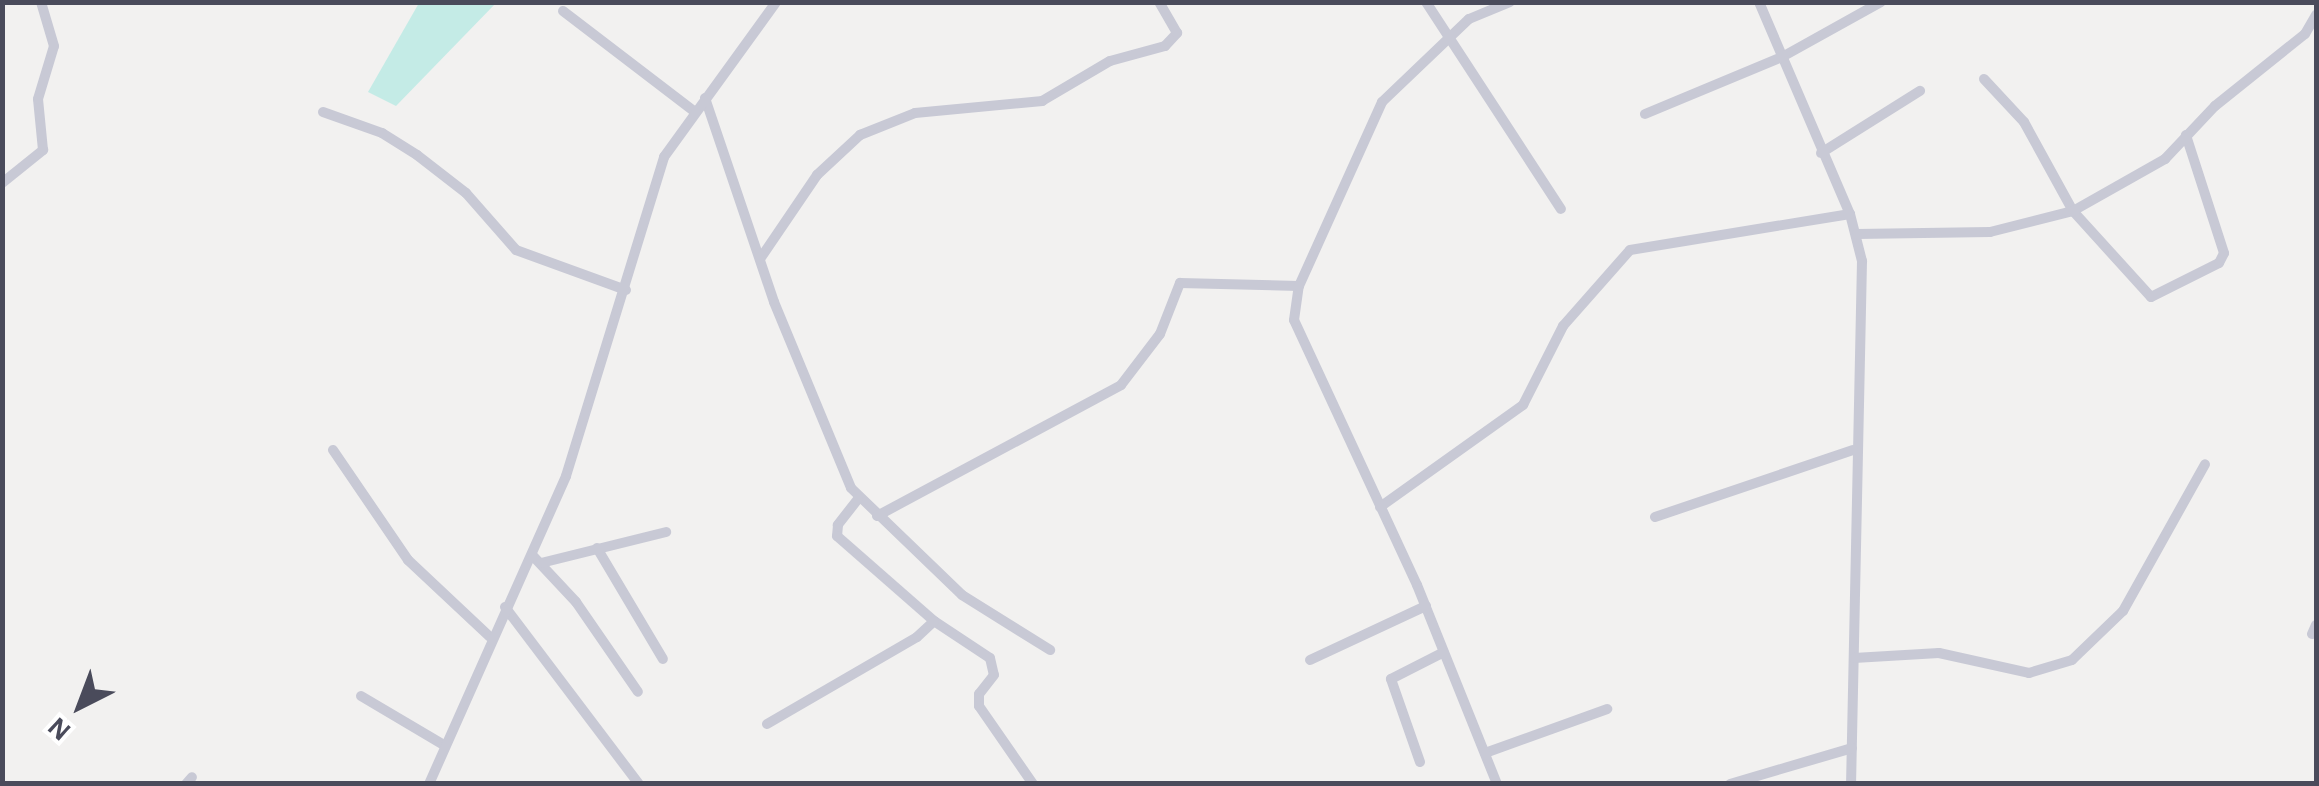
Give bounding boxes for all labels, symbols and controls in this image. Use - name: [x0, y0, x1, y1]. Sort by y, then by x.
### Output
- north arrow: [30, 656, 130, 756]
- text: N: [43, 711, 77, 745]

